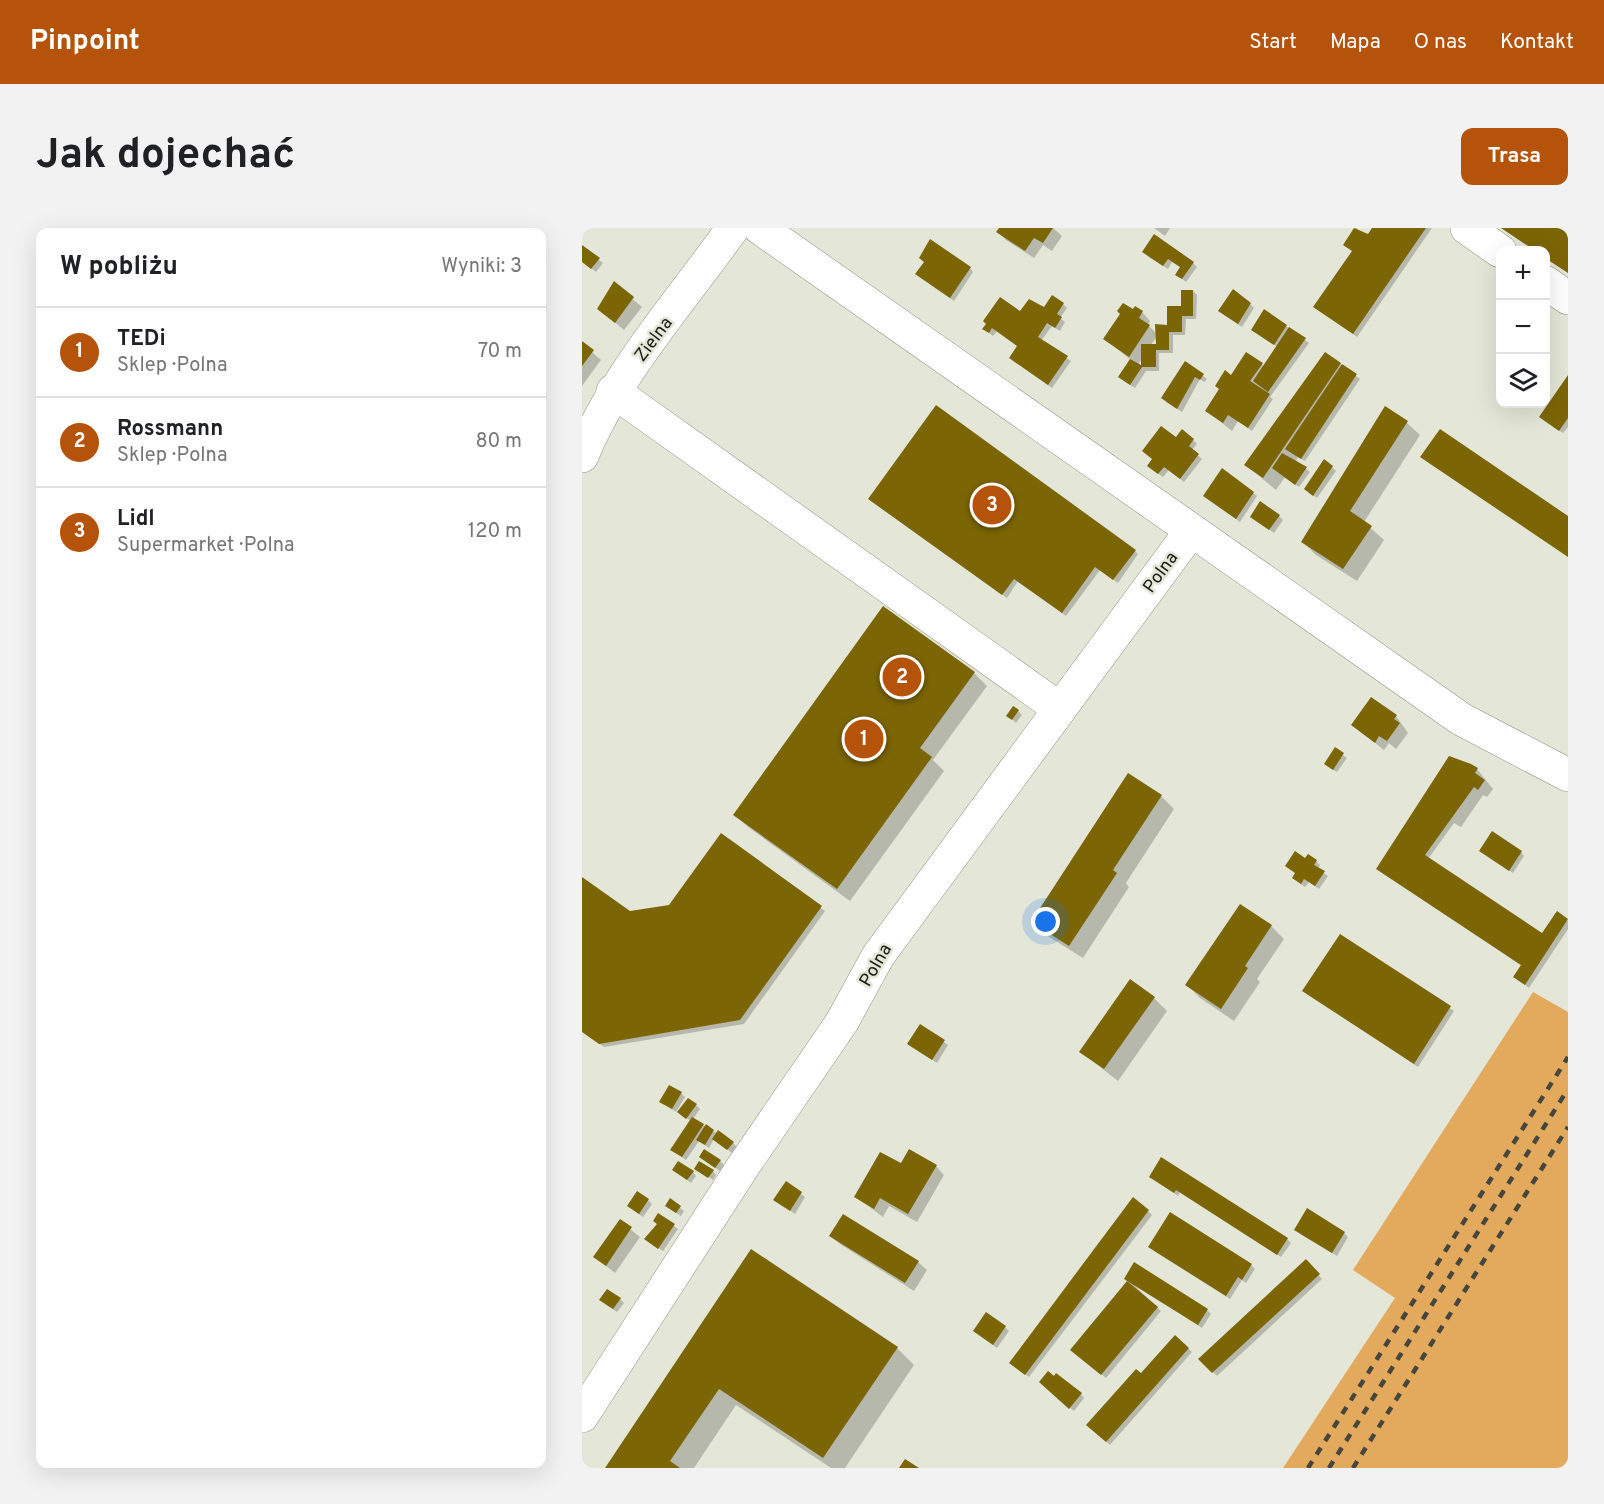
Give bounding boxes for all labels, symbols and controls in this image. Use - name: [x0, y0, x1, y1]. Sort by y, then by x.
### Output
- text: Pinpoint: [30, 24, 140, 60]
- text: Start: [1249, 29, 1297, 56]
- text: Mapa: [1330, 29, 1381, 56]
- text: O nas: [1414, 29, 1467, 56]
- text: Kontakt: [1500, 29, 1574, 56]
- button: Trasa: [1461, 128, 1568, 185]
- text: Jak dojechać: [36, 130, 295, 183]
- map controls: [1496, 246, 1550, 408]
- button: +: [1496, 246, 1550, 300]
- text: W pobliżu: [60, 251, 178, 284]
- text: Wyniki: 3: [441, 254, 522, 280]
- button: −: [1496, 300, 1550, 354]
- street label: Zielna: [630, 313, 679, 367]
- text: TEDi: [117, 326, 166, 353]
- text: 1: [76, 339, 84, 365]
- text: 70 m: [478, 339, 522, 365]
- text: Sklep · Polna: [117, 353, 227, 379]
- button: layers: [1496, 354, 1550, 408]
- text: Rossmann: [117, 416, 223, 443]
- text: 2: [73, 429, 86, 455]
- text: 80 m: [476, 429, 522, 455]
- text: Sklep · Polna: [117, 443, 227, 469]
- pin: 3: [972, 482, 1012, 528]
- text: Lidl: [117, 506, 155, 533]
- text: 3: [74, 519, 86, 545]
- text: 120 m: [468, 519, 522, 545]
- text: Supermarket · Polna: [117, 533, 295, 559]
- street label: Polna: [1138, 548, 1184, 598]
- pin: 2: [882, 654, 922, 700]
- pin: 1: [844, 716, 884, 762]
- your location: [1031, 907, 1060, 936]
- street label: Polna: [855, 940, 898, 991]

